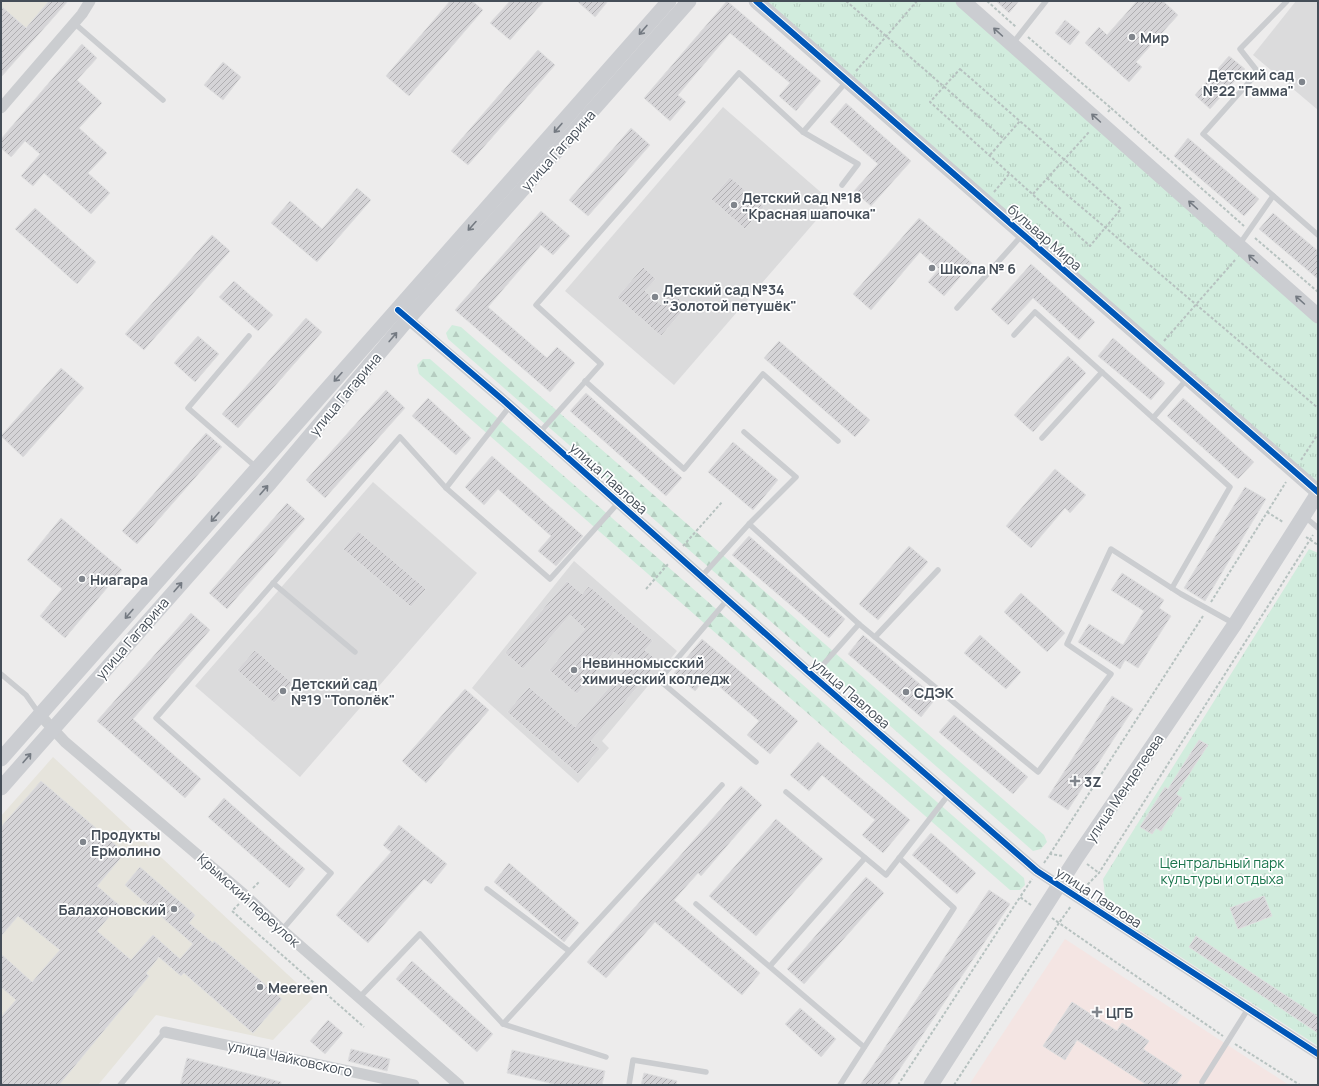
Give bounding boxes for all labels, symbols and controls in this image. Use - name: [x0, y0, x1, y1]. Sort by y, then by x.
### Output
- one-way arrow: [639, 25, 648, 36]
- one-way arrow: [993, 28, 1003, 37]
- place label: Мир: [1140, 28, 1169, 47]
- marker: Мир: [1127, 32, 1137, 42]
- place label: Детский сад №22 "Гамма": [1203, 65, 1294, 100]
- marker: Детский сад №22 "Гамма": [1297, 77, 1307, 87]
- street label: улица Гагарина: [517, 105, 599, 195]
- one-way arrow: [1090, 114, 1101, 123]
- one-way arrow: [553, 123, 562, 134]
- place label: Детский сад №18 "Красная шапочка": [742, 188, 876, 223]
- street label: бульвар Мира: [1004, 199, 1086, 275]
- marker: Детский сад №18 "Красная шапочка": [729, 200, 739, 210]
- one-way arrow: [1187, 200, 1198, 209]
- one-way arrow: [468, 221, 477, 231]
- one-way arrow: [1248, 254, 1259, 263]
- place label: Школа № 6: [940, 259, 1016, 278]
- marker: Школа № 6: [927, 263, 937, 273]
- place label: Детский сад №34 "Золотой петушёк": [663, 280, 797, 315]
- marker: Детский сад №34 "Золотой петушёк": [650, 292, 660, 302]
- one-way arrow: [1295, 296, 1306, 305]
- one-way arrow: [388, 332, 397, 342]
- street label: улица Гагарина: [305, 348, 385, 440]
- one-way arrow: [334, 372, 343, 382]
- street label: улица Павлова: [566, 438, 652, 518]
- one-way arrow: [259, 485, 268, 495]
- one-way arrow: [211, 511, 220, 521]
- place label: Ниагара: [90, 570, 148, 589]
- marker: Ниагара: [77, 574, 87, 584]
- one-way arrow: [173, 582, 182, 593]
- street label: улица Гагарина: [91, 593, 173, 683]
- one-way arrow: [124, 609, 134, 619]
- place label: Невинномысский химический колледж: [582, 653, 730, 688]
- street label: улица Павлова: [807, 653, 895, 733]
- marker: Невинномысский химический колледж: [569, 665, 579, 675]
- place label: Детский сад №19 "Тополёк": [291, 674, 395, 709]
- place label: СДЭК: [914, 683, 955, 702]
- marker: Детский сад №19 "Тополёк": [278, 686, 288, 696]
- marker: СДЭК: [901, 687, 911, 697]
- street label: улица Менделеева: [1081, 730, 1167, 846]
- one-way arrow: [22, 753, 31, 763]
- place label: 3Z: [1084, 772, 1101, 791]
- marker: 3Z: [1069, 775, 1081, 787]
- place label: Продукты Ермолино: [91, 825, 161, 860]
- marker: Продукты Ермолино: [78, 837, 88, 847]
- street label: Крымский переулок: [194, 849, 305, 952]
- park label: Центральный парк культуры и отдыха: [1160, 853, 1285, 888]
- street label: улица Павлова: [1052, 862, 1146, 932]
- place label: Балахоновский: [59, 900, 166, 919]
- marker: Балахоновский: [169, 904, 179, 914]
- place label: Meereen: [268, 978, 328, 997]
- marker: Meereen: [255, 982, 265, 992]
- place label: ЦГБ: [1106, 1003, 1133, 1022]
- marker: ЦГБ: [1091, 1006, 1103, 1018]
- street label: улица Чайковского: [226, 1035, 354, 1081]

